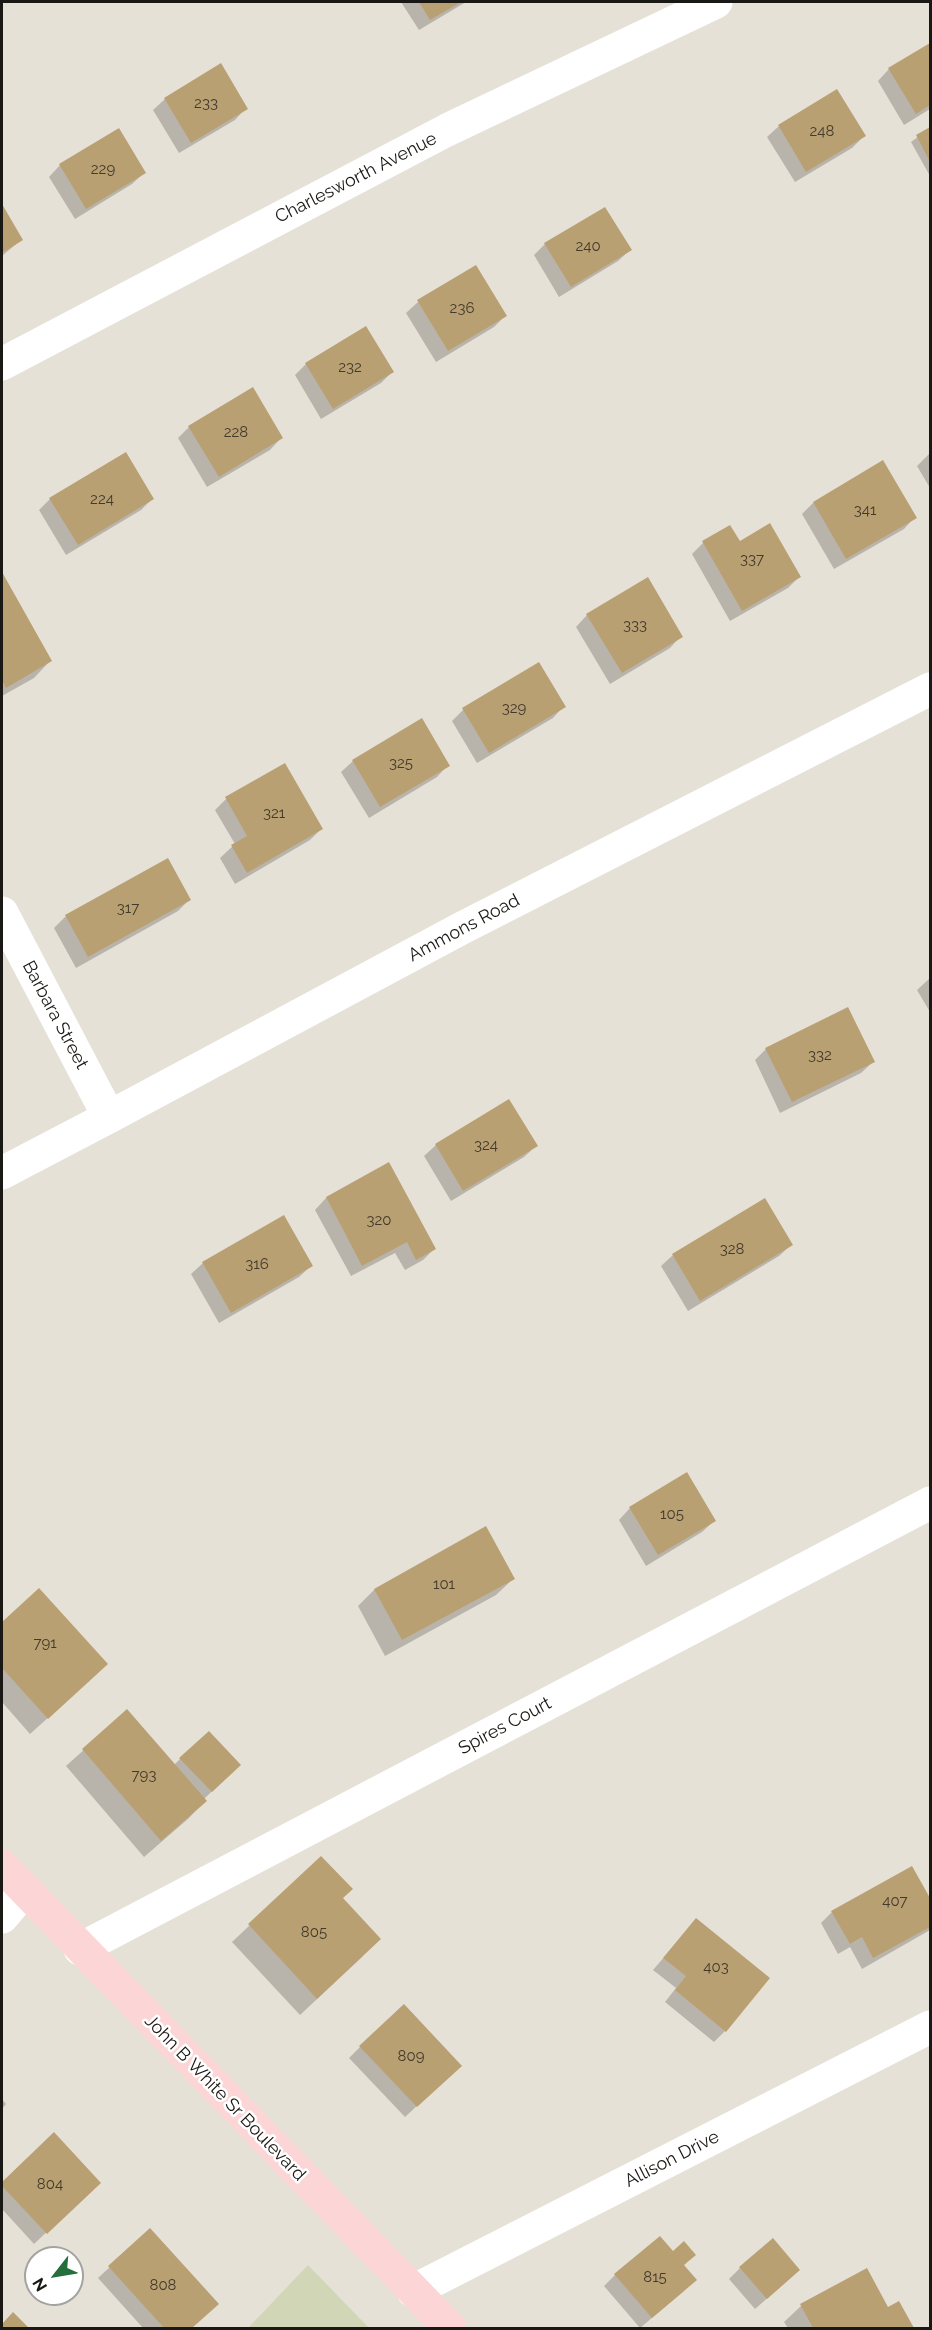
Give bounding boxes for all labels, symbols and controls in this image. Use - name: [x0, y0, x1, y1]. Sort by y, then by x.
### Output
- house number: 233: [194, 94, 218, 112]
- house number: 248: [810, 122, 834, 140]
- street label: Charlesworth Avenue: [272, 128, 440, 228]
- house number: 229: [91, 160, 115, 178]
- house number: 240: [575, 237, 601, 255]
- house number: 236: [450, 299, 474, 317]
- house number: 232: [338, 358, 362, 376]
- house number: 228: [224, 423, 248, 441]
- house number: 224: [90, 490, 114, 508]
- house number: 341: [854, 501, 876, 519]
- house number: 337: [740, 550, 764, 568]
- house number: 333: [623, 616, 647, 634]
- house number: 329: [502, 699, 526, 717]
- house number: 325: [389, 754, 413, 772]
- house number: 321: [263, 804, 285, 822]
- street label: Ammons Road: [405, 890, 523, 966]
- house number: 317: [117, 899, 139, 917]
- street label: Barbara Street: [17, 957, 93, 1073]
- house number: 332: [808, 1046, 832, 1064]
- house number: 324: [474, 1136, 498, 1154]
- house number: 320: [366, 1211, 392, 1229]
- house number: 328: [720, 1240, 744, 1258]
- house number: 316: [245, 1255, 269, 1273]
- house number: 105: [660, 1505, 684, 1523]
- house number: 101: [433, 1575, 455, 1593]
- house number: 791: [33, 1634, 57, 1652]
- street label: Spires Court: [455, 1693, 555, 1759]
- house number: 793: [132, 1766, 156, 1784]
- house number: 407: [882, 1892, 908, 1910]
- house number: 805: [301, 1923, 327, 1941]
- house number: 403: [703, 1958, 729, 1976]
- street label: John B White Sr Boulevard: [140, 2010, 310, 2186]
- house number: 809: [398, 2047, 424, 2065]
- street label: Allison Drive: [621, 2126, 723, 2192]
- house number: 804: [37, 2175, 63, 2193]
- north arrow: [24, 2246, 84, 2306]
- house number: 815: [643, 2268, 667, 2286]
- text: N: [29, 2274, 51, 2295]
- house number: 808: [150, 2276, 176, 2294]

